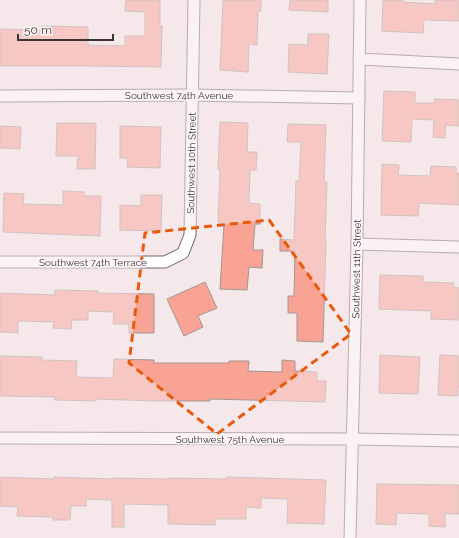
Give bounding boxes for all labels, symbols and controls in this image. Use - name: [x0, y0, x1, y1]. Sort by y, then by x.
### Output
- scale bar: [18, 16, 113, 42]
- text: 50 m: [24, 23, 52, 37]
- street label: Southwest 74th Avenue: [125, 90, 233, 101]
- street label: Southwest 10th Street: [185, 112, 198, 214]
- street label: Southwest 11th Street: [350, 218, 363, 319]
- street label: Southwest 74th Terrace: [39, 257, 147, 268]
- street label: Southwest 75th Avenue: [176, 434, 284, 445]

